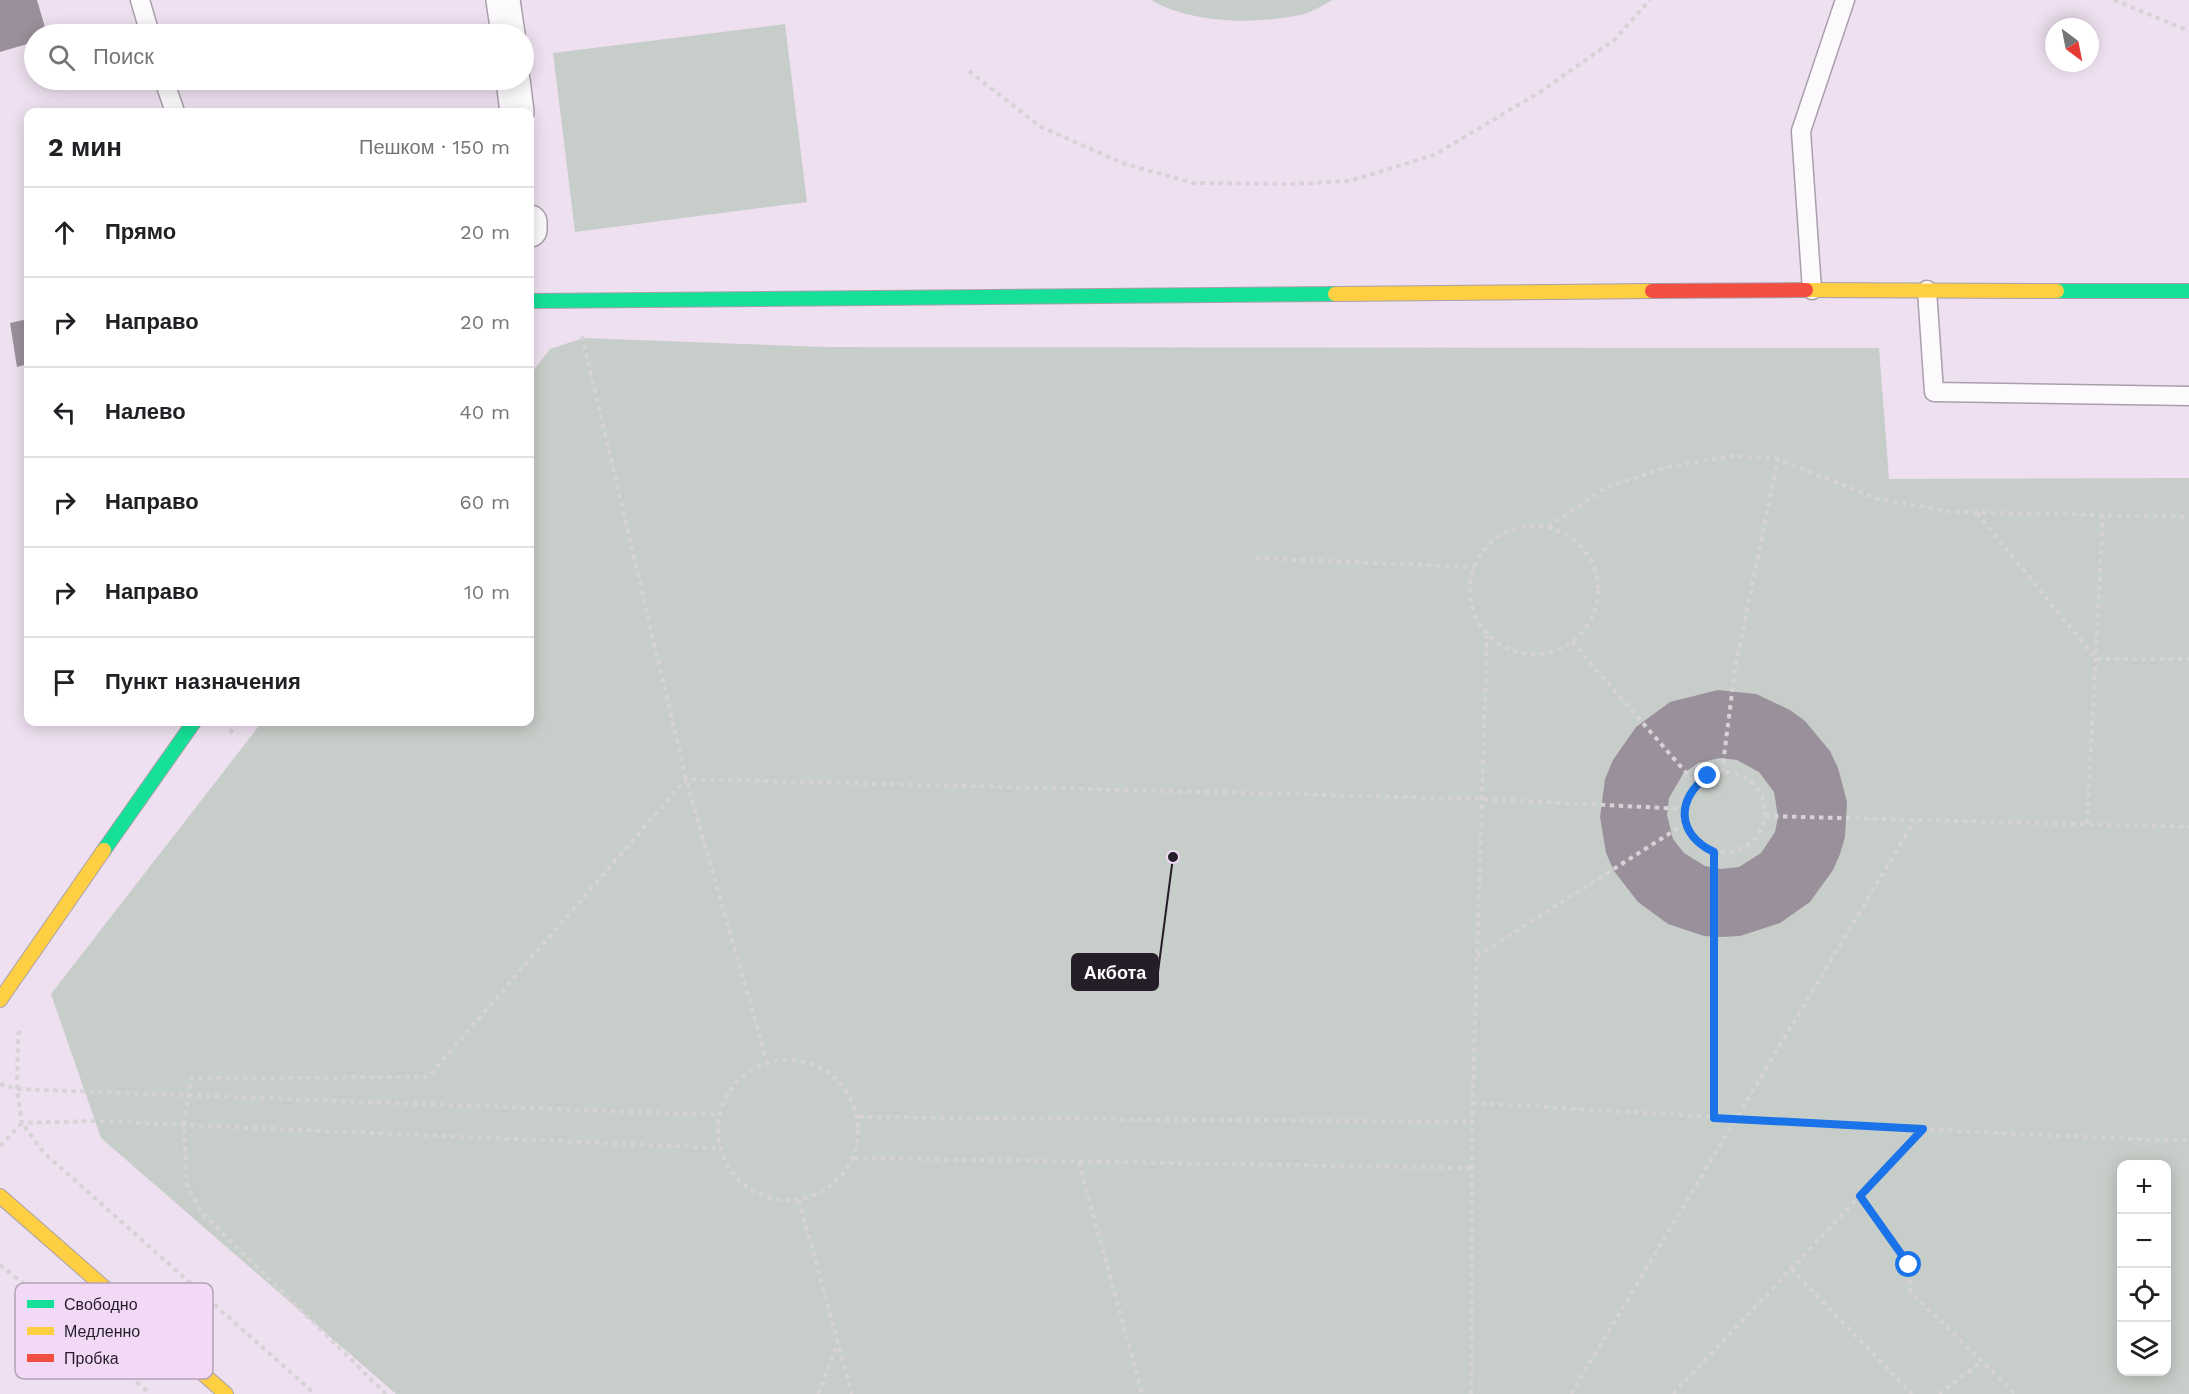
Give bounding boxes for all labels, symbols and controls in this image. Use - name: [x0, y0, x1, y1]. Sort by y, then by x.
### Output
- north arrow: [2045, 18, 2099, 72]
- search box: [24, 24, 534, 90]
- icon: search: [45, 41, 78, 74]
- text: Поиск: [93, 44, 154, 69]
- text: 2 мин: [48, 132, 122, 162]
- text: Пешком · 150 m: [359, 135, 510, 159]
- icon: ahead: [48, 216, 81, 249]
- text: Прямо: [105, 219, 176, 244]
- text: 20 m: [460, 220, 510, 244]
- icon: right: [48, 306, 81, 339]
- text: Направо: [105, 309, 199, 334]
- text: 20 m: [460, 310, 510, 334]
- icon: left: [48, 396, 81, 429]
- text: Налево: [105, 399, 186, 424]
- text: 40 m: [459, 400, 510, 424]
- icon: right: [48, 486, 81, 519]
- text: Направо: [105, 489, 199, 514]
- text: 60 m: [460, 490, 510, 514]
- icon: right: [48, 576, 81, 609]
- text: Направо: [105, 579, 199, 604]
- text: 10 m: [464, 580, 510, 604]
- icon: arrive: [48, 666, 81, 699]
- text: Пункт назначения: [105, 669, 301, 694]
- route end: [1694, 762, 1720, 788]
- callout: Акбота: [1072, 954, 1158, 990]
- text: Акбота: [1084, 962, 1147, 983]
- map controls: [2117, 1160, 2171, 1376]
- button: +: [2117, 1160, 2171, 1214]
- button: −: [2117, 1214, 2171, 1268]
- route start: [1895, 1251, 1921, 1277]
- button: locate: [2117, 1268, 2171, 1322]
- legend: [15, 1283, 213, 1379]
- text: Свободно: [64, 1295, 138, 1314]
- text: Медленно: [64, 1322, 140, 1341]
- button: layers: [2117, 1322, 2171, 1376]
- text: Пробка: [64, 1349, 119, 1368]

